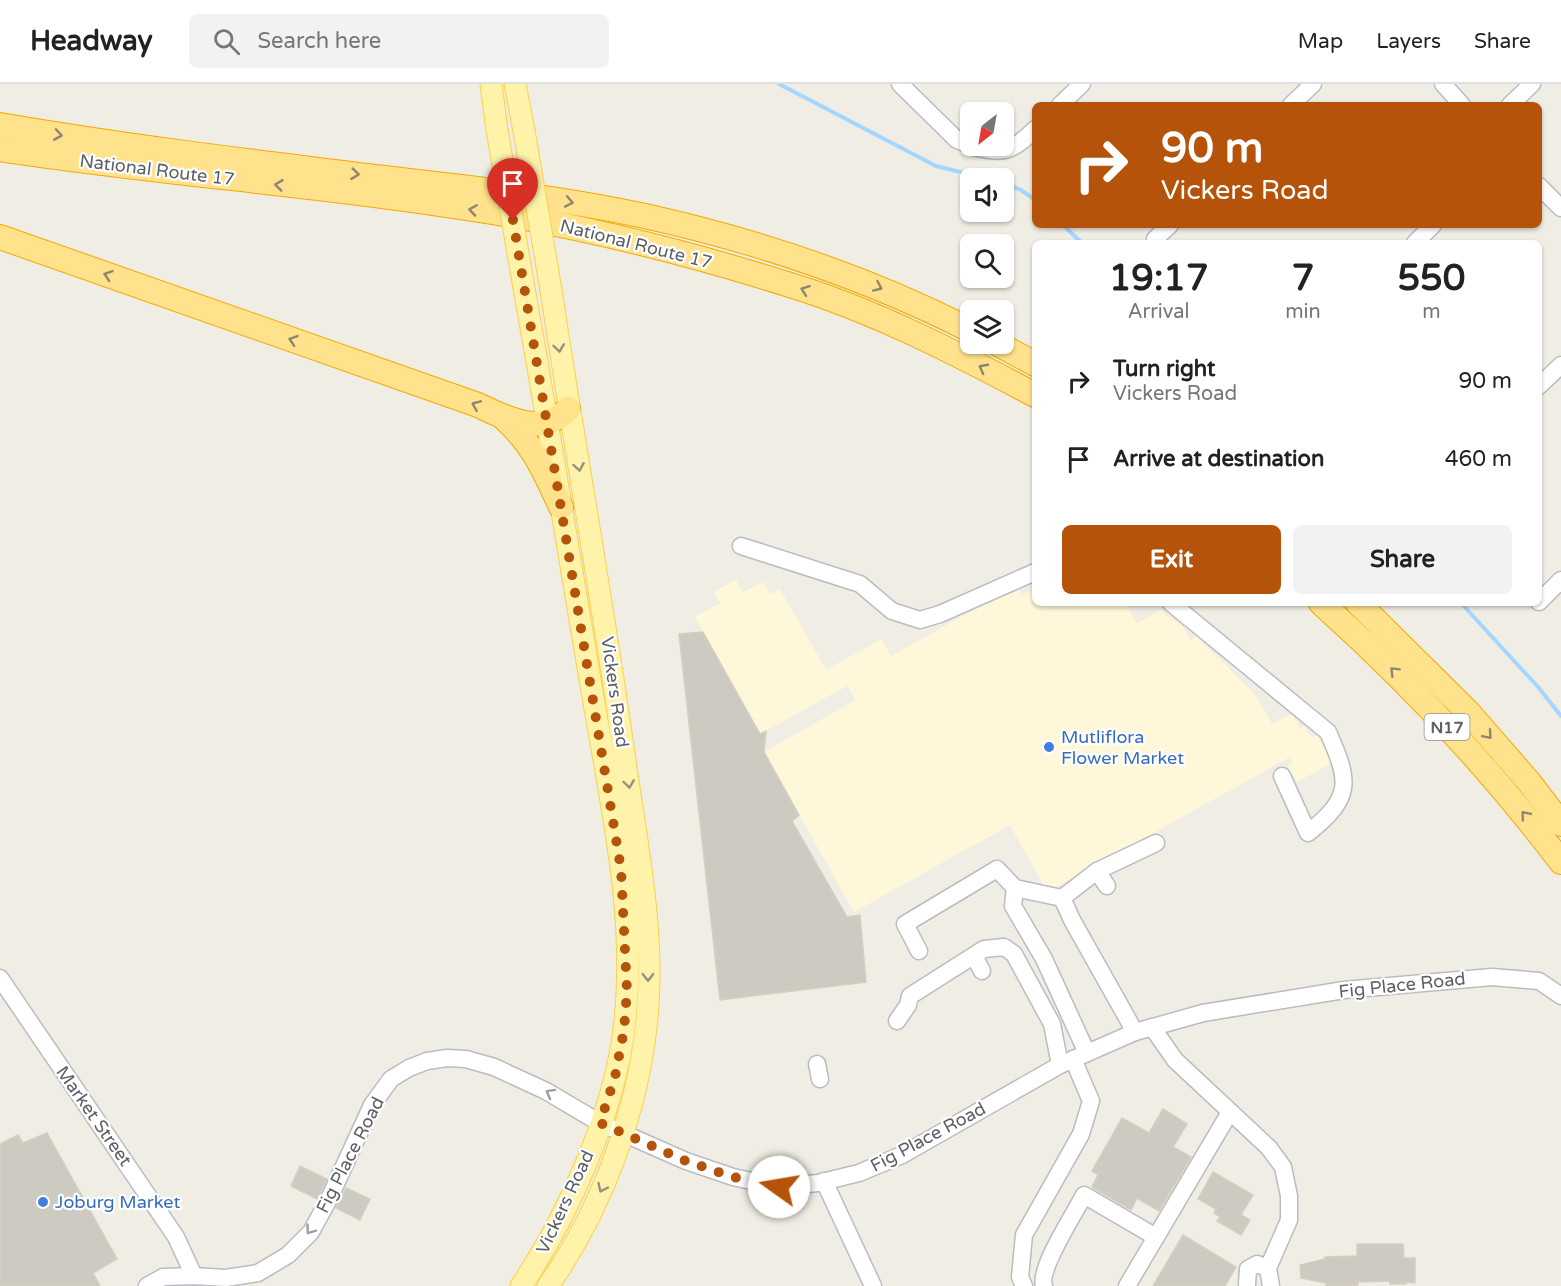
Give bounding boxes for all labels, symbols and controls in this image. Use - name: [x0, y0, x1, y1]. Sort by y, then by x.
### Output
- search box: [189, 14, 609, 68]
- text: Headway: [30, 24, 153, 58]
- icon: search: [210, 25, 243, 58]
- text: Search here: [258, 28, 381, 54]
- text: Map: [1298, 29, 1343, 54]
- text: Layers: [1376, 29, 1441, 54]
- text: Share: [1474, 29, 1531, 54]
- north arrow: [960, 102, 1014, 156]
- map controls: [960, 102, 1014, 354]
- text: 90 m: [1161, 123, 1263, 174]
- icon: right: [1062, 126, 1140, 204]
- one-way arrow: [52, 128, 62, 141]
- street label: National Route 17: [78, 150, 236, 190]
- pin: [487, 158, 538, 220]
- one-way arrow: [351, 167, 360, 180]
- icon: arrive: [496, 167, 529, 200]
- button: sound: [960, 168, 1014, 222]
- text: Vickers Road: [1161, 174, 1329, 207]
- one-way arrow: [275, 179, 284, 192]
- one-way arrow: [564, 195, 574, 208]
- one-way arrow: [468, 204, 477, 216]
- street label: National Route 17: [558, 214, 714, 274]
- button: search: [960, 234, 1014, 288]
- text: 19:17: [1109, 257, 1209, 300]
- text: 7: [1292, 257, 1314, 300]
- text: 550: [1397, 257, 1465, 300]
- one-way arrow: [104, 270, 114, 283]
- one-way arrow: [872, 280, 883, 292]
- one-way arrow: [800, 284, 811, 297]
- button: layers: [960, 300, 1014, 354]
- text: Arrival: [1128, 300, 1190, 324]
- text: min: [1285, 300, 1321, 324]
- text: m: [1422, 300, 1441, 324]
- one-way arrow: [288, 334, 298, 347]
- one-way arrow: [553, 343, 565, 353]
- text: Turn right: [1113, 356, 1215, 382]
- one-way arrow: [979, 364, 990, 375]
- icon: right: [1062, 365, 1095, 398]
- text: 90 m: [1458, 368, 1512, 394]
- text: Vickers Road: [1113, 382, 1237, 406]
- one-way arrow: [472, 400, 483, 412]
- icon: arrive: [1062, 443, 1095, 476]
- text: Arrive at destination: [1113, 446, 1324, 472]
- text: 460 m: [1445, 446, 1512, 472]
- one-way arrow: [572, 461, 585, 471]
- button: Exit: [1062, 525, 1281, 594]
- button: Share: [1293, 525, 1512, 594]
- street label: Vickers Road: [596, 635, 634, 749]
- one-way arrow: [1391, 667, 1401, 678]
- road number: N17: [1424, 714, 1470, 740]
- place label: Mutliflora Flower Market: [1061, 726, 1184, 769]
- one-way arrow: [1480, 728, 1491, 739]
- marker: Mutliflora Flower Market: [1042, 740, 1056, 754]
- one-way arrow: [622, 779, 634, 788]
- one-way arrow: [1521, 811, 1532, 822]
- street label: Fig Place Road: [1337, 967, 1467, 1003]
- one-way arrow: [642, 973, 654, 982]
- street label: Market Street: [51, 1062, 137, 1170]
- one-way arrow: [546, 1089, 556, 1100]
- street label: Fig Place Road: [311, 1093, 389, 1217]
- street label: Fig Place Road: [867, 1097, 989, 1177]
- street label: Vickers Road: [531, 1147, 599, 1257]
- position arrow: [747, 1155, 811, 1219]
- one-way arrow: [598, 1181, 610, 1192]
- place label: Joburg Market: [55, 1191, 181, 1213]
- marker: Joburg Market: [36, 1195, 50, 1209]
- one-way arrow: [307, 1223, 318, 1234]

